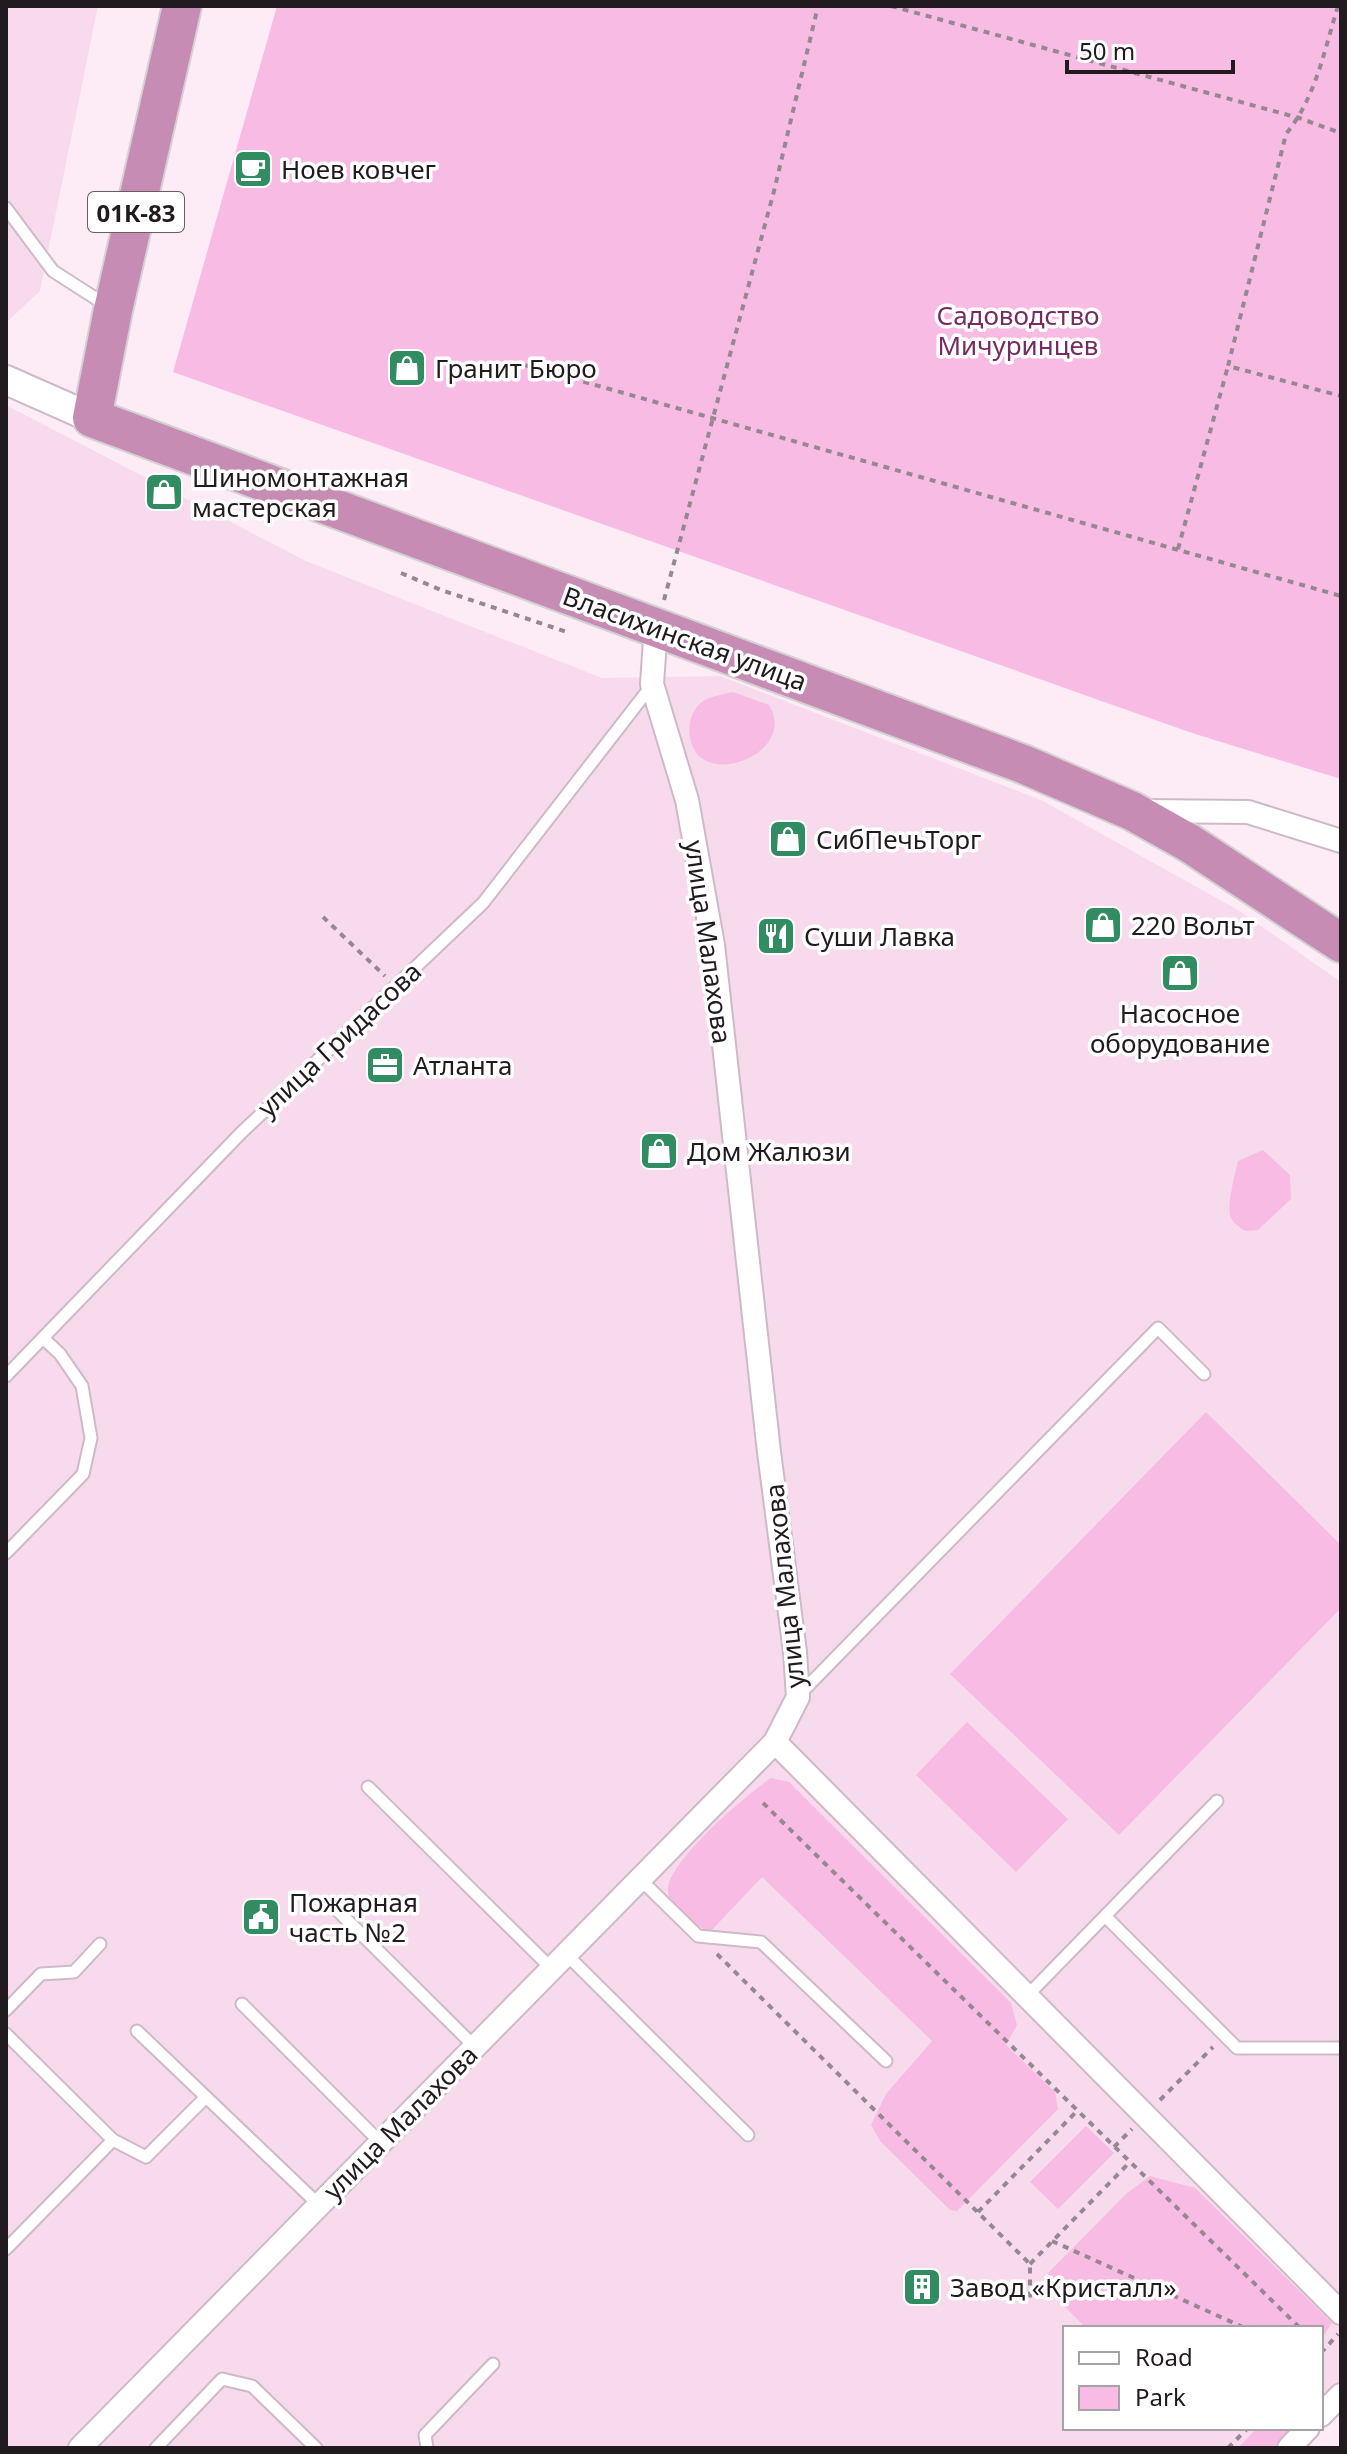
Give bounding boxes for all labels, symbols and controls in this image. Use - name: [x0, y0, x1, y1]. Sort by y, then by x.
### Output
- scale bar: [1067, 24, 1233, 74]
- text: 50 m: [1079, 34, 1135, 67]
- cafe icon: Ноев ковчег: [232, 148, 274, 190]
- place label: Ноев ковчег: [281, 151, 436, 187]
- road number: 01К-83: [88, 192, 184, 232]
- park label: Садоводство Мичуринцев: [937, 297, 1099, 363]
- shop icon: Гранит Бюро: [386, 347, 428, 389]
- place label: Гранит Бюро: [435, 350, 597, 386]
- place label: Шиномонтажная мастерская: [192, 459, 409, 525]
- shop icon: Шиномонтажная мастерская: [143, 471, 185, 513]
- street label: Власихинская улица: [558, 577, 812, 699]
- shop icon: СибПечьТорг: [767, 818, 809, 860]
- place label: СибПечьТорг: [816, 821, 981, 857]
- street label: улица Малахова: [677, 838, 741, 1046]
- shop icon: 220 Вольт: [1082, 904, 1124, 946]
- place label: 220 Вольт: [1131, 907, 1255, 943]
- restaurant icon: Суши Лавка: [755, 915, 797, 957]
- place label: Суши Лавка: [804, 918, 955, 954]
- shop icon: Насосное оборудование: [1159, 952, 1201, 994]
- street label: улица Гридасова: [249, 953, 429, 1125]
- place label: Насосное оборудование: [1090, 995, 1270, 1061]
- office icon: Атланта: [364, 1044, 406, 1086]
- place label: Атланта: [413, 1047, 512, 1083]
- shop icon: Дом Жалюзи: [638, 1130, 680, 1172]
- place label: Дом Жалюзи: [687, 1133, 851, 1169]
- street label: улица Малахова: [755, 1482, 813, 1690]
- place label: Пожарная часть №2: [289, 1884, 418, 1950]
- public building icon: Пожарная часть №2: [240, 1896, 282, 1938]
- street label: улица Малахова: [315, 2037, 485, 2207]
- building icon: Завод «Кристалл»: [901, 2266, 943, 2308]
- place label: Завод «Кристалл»: [950, 2269, 1176, 2305]
- legend: [1063, 2326, 1323, 2430]
- text: Road: [1135, 2340, 1193, 2373]
- text: Park: [1135, 2380, 1186, 2413]

